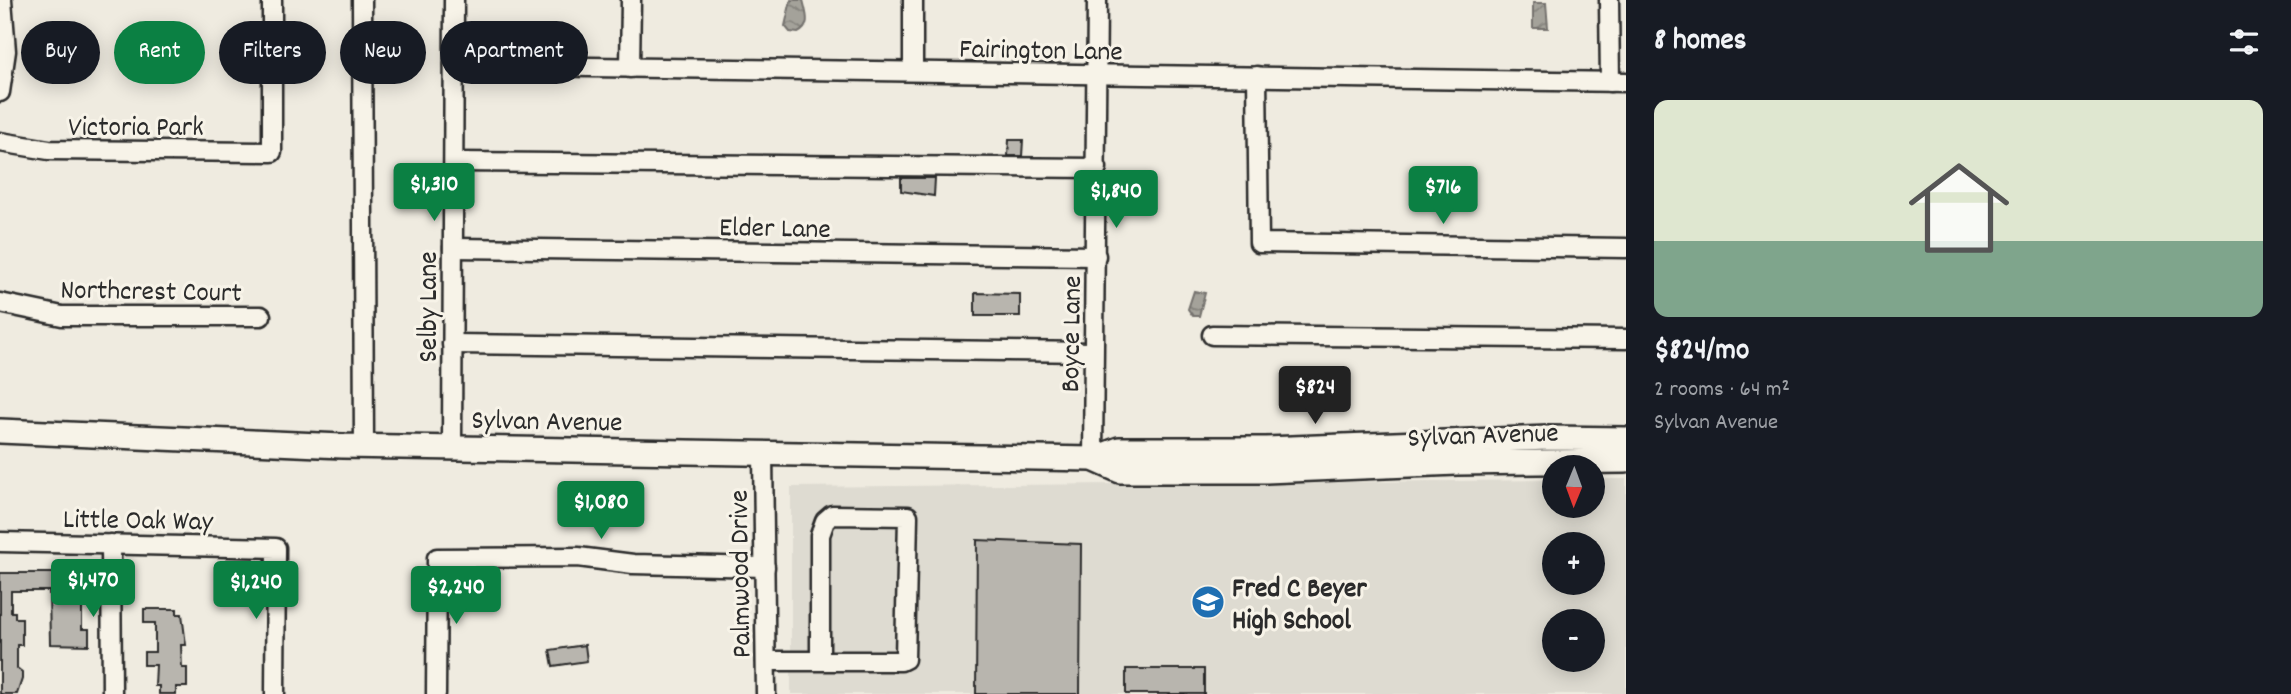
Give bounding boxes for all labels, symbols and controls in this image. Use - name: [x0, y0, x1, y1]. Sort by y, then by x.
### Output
- chip: Buy: [21, 21, 100, 84]
- chip: Rent: [114, 21, 205, 84]
- chip: Filters: [219, 21, 326, 84]
- chip: New: [340, 21, 426, 84]
- chip: Apartment: [440, 21, 588, 84]
- text: 8 homes: [1654, 21, 1746, 64]
- icon: filters: [2225, 23, 2263, 61]
- street label: Fairington Lane: [959, 32, 1123, 74]
- street label: Victoria Park: [68, 110, 204, 150]
- icon: home: [1896, 145, 2022, 271]
- pin: $1,310: [377, 164, 491, 223]
- pin: $716: [1402, 166, 1484, 226]
- text: $1,310: [410, 169, 458, 202]
- pin: $1,840: [1059, 170, 1173, 230]
- text: $716: [1425, 172, 1461, 205]
- text: $1,840: [1090, 176, 1142, 209]
- street label: Elder Lane: [719, 210, 831, 252]
- street label: Selby Lane: [411, 251, 451, 363]
- street label: Northcrest Court: [60, 272, 242, 316]
- street label: Boyce Lane: [1053, 275, 1095, 393]
- text: $824/mo: [1654, 331, 1749, 374]
- pin: $824: [1274, 366, 1356, 426]
- text: $824: [1295, 372, 1335, 405]
- text: 2 rooms · 64 m²: [1654, 374, 1790, 407]
- street label: Sylvan Avenue: [471, 403, 623, 445]
- text: Sylvan Avenue: [1654, 407, 1778, 440]
- street label: Sylvan Avenue: [1407, 415, 1559, 461]
- north arrow: [1542, 455, 1605, 518]
- map controls: [1542, 455, 1605, 672]
- pin: $1,080: [544, 482, 658, 541]
- text: $1,080: [573, 487, 629, 520]
- street label: Palmwood Drive: [722, 489, 764, 658]
- street label: Little Oak Way: [62, 502, 214, 544]
- button: +: [1542, 532, 1605, 595]
- pin: $1,470: [36, 560, 150, 619]
- pin: $1,240: [199, 562, 313, 621]
- text: $1,470: [67, 565, 119, 598]
- pin: $2,240: [399, 566, 513, 626]
- text: $1,240: [229, 567, 283, 600]
- place label: Fred C Beyer High School: [1232, 571, 1367, 643]
- text: $2,240: [427, 572, 485, 605]
- school or university icon: Fred C Beyer High School: [1189, 583, 1227, 621]
- button: −: [1542, 609, 1605, 672]

